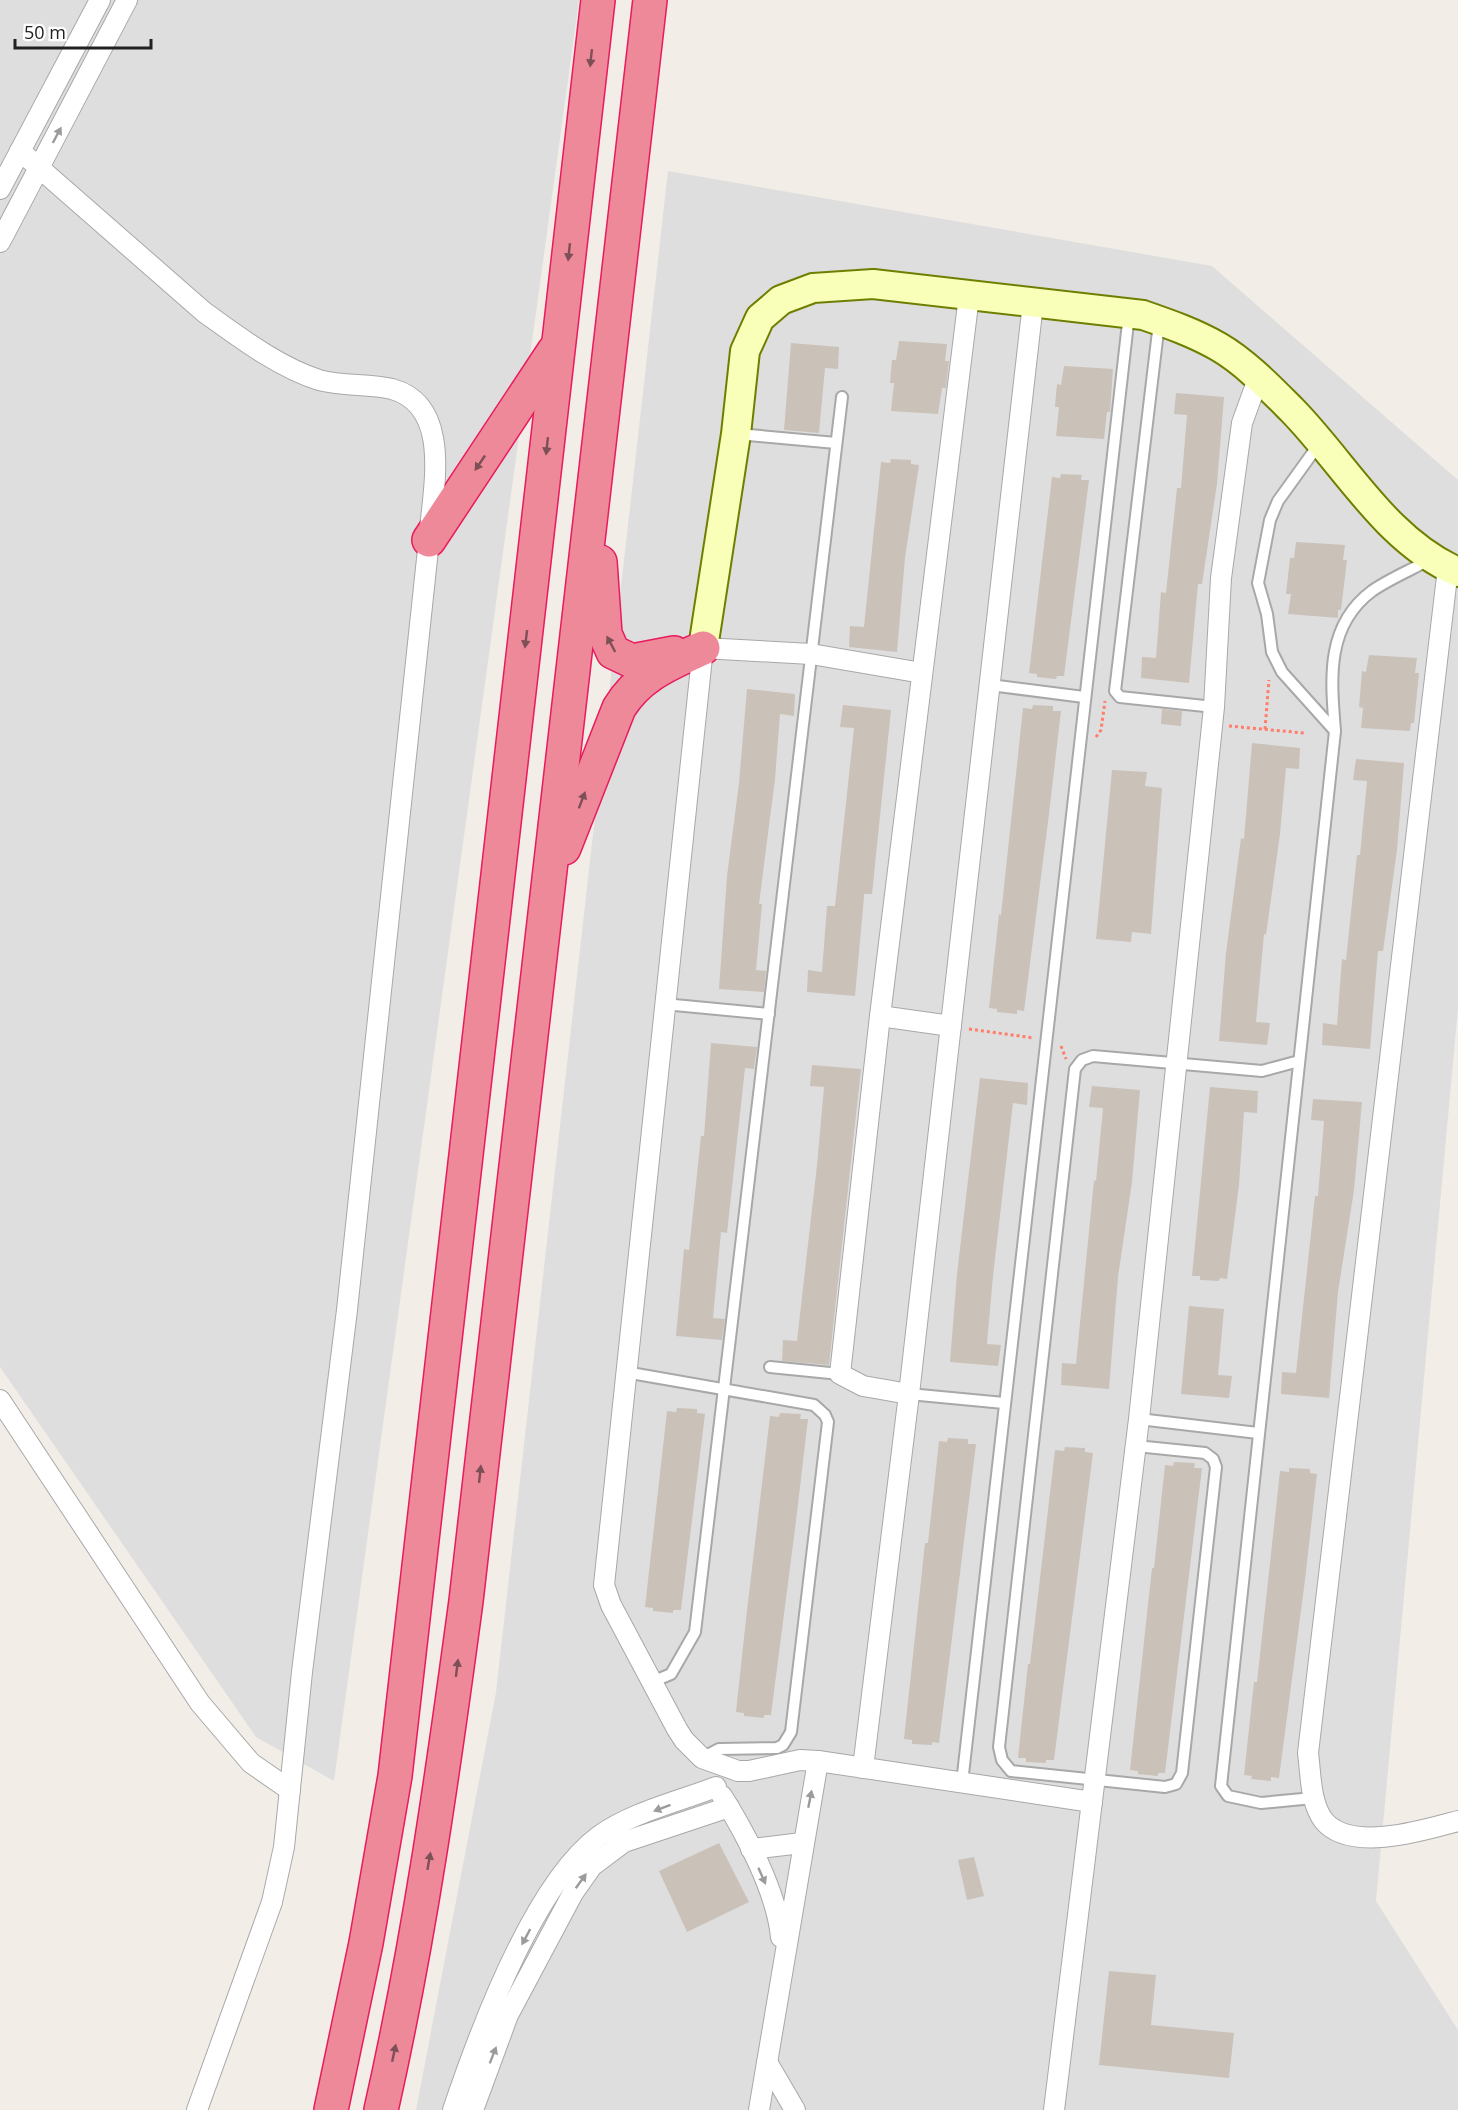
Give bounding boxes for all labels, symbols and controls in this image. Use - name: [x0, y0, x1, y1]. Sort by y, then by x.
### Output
- scale bar: [15, 12, 152, 50]
- text: 50 m: [24, 20, 66, 44]
- one-way arrow: [587, 49, 596, 68]
- one-way arrow: [52, 126, 62, 143]
- one-way arrow: [564, 242, 574, 261]
- one-way arrow: [542, 436, 552, 455]
- one-way arrow: [475, 455, 486, 471]
- one-way arrow: [521, 630, 531, 649]
- one-way arrow: [606, 635, 616, 652]
- one-way arrow: [578, 791, 587, 809]
- one-way arrow: [475, 1465, 484, 1484]
- one-way arrow: [452, 1659, 462, 1678]
- one-way arrow: [806, 1790, 815, 1809]
- one-way arrow: [652, 1803, 670, 1813]
- one-way arrow: [425, 1851, 434, 1870]
- one-way arrow: [757, 1867, 767, 1885]
- one-way arrow: [575, 1874, 587, 1890]
- one-way arrow: [521, 1929, 531, 1946]
- one-way arrow: [390, 2043, 399, 2062]
- one-way arrow: [489, 2046, 498, 2064]

